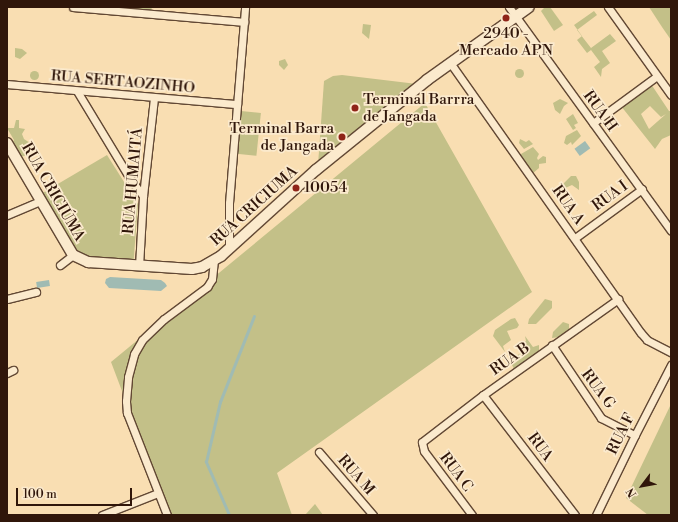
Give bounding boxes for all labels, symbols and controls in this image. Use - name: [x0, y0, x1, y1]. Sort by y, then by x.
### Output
- marker: 2940 - Mercado APN: [501, 13, 511, 23]
- place label: 2940 - Mercado APN: [459, 24, 553, 59]
- street label: RUA SERTAOZINHO: [50, 67, 196, 97]
- street label: RUA H: [579, 87, 621, 135]
- place label: Terminal Barrra de Jangada: [363, 90, 474, 125]
- marker: Terminal Barrra de Jangada: [350, 103, 360, 113]
- place label: Terminal Barra de Jangada: [229, 119, 334, 154]
- street label: RUA HUMAITÁ: [119, 127, 147, 235]
- marker: Terminal Barra de Jangada: [337, 132, 347, 142]
- street label: RUA CRICIÚMA: [17, 140, 89, 244]
- street label: RUA CRICIUMA: [207, 162, 301, 250]
- street label: RUA I: [589, 177, 631, 215]
- place label: 10054: [304, 179, 347, 197]
- street label: RUA A: [548, 182, 588, 228]
- marker: 10054: [291, 183, 301, 193]
- street label: RUA B: [487, 339, 533, 379]
- street label: RUA G: [577, 366, 619, 412]
- street label: RUA F: [603, 410, 639, 458]
- street label: RUA: [524, 429, 556, 465]
- street label: RUA C: [436, 449, 476, 495]
- street label: RUA M: [334, 451, 378, 499]
- north arrow: [622, 466, 662, 506]
- scale bar: [18, 480, 134, 506]
- text: N: [624, 485, 640, 500]
- text: 100 m: [23, 487, 57, 502]

